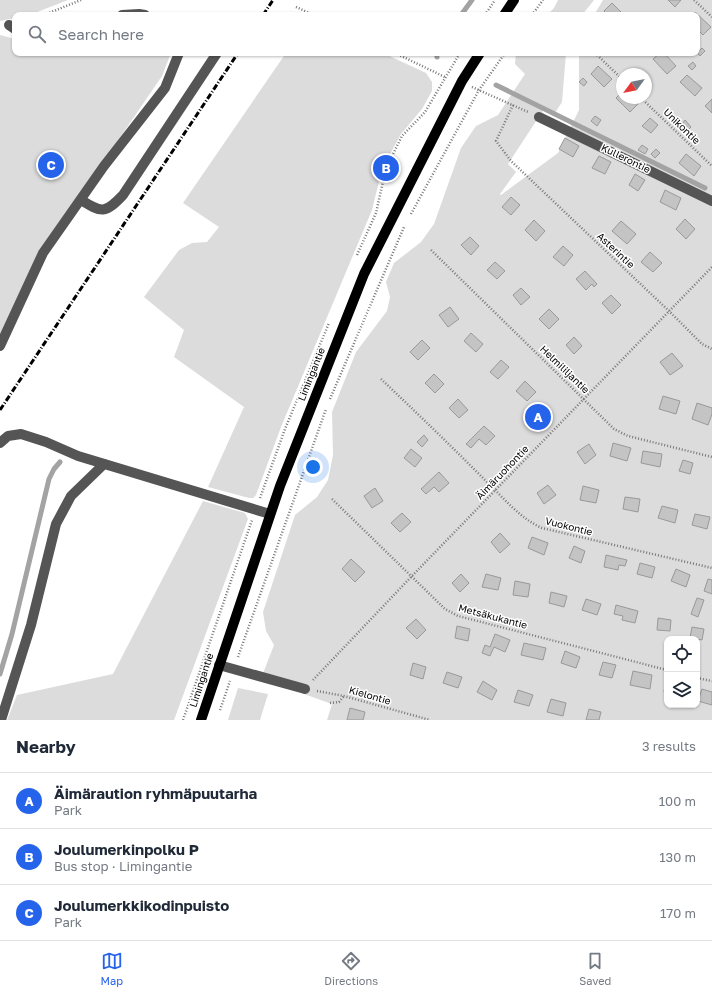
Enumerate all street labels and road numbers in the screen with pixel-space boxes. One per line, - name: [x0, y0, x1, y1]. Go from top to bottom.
- street label: Unikontie: [661, 106, 703, 146]
- street label: Kullerontie: [599, 141, 653, 175]
- street label: Asterintie: [595, 230, 637, 270]
- street label: Helmililjantie: [538, 342, 592, 396]
- street label: Limingantie: [295, 345, 327, 402]
- street label: Äimäruohontie: [472, 442, 531, 502]
- street label: Vuokontie: [544, 514, 594, 538]
- street label: Metsäkukantie: [457, 601, 529, 631]
- street label: Limingantie: [187, 651, 215, 709]
- street label: Kielontie: [348, 683, 393, 707]

